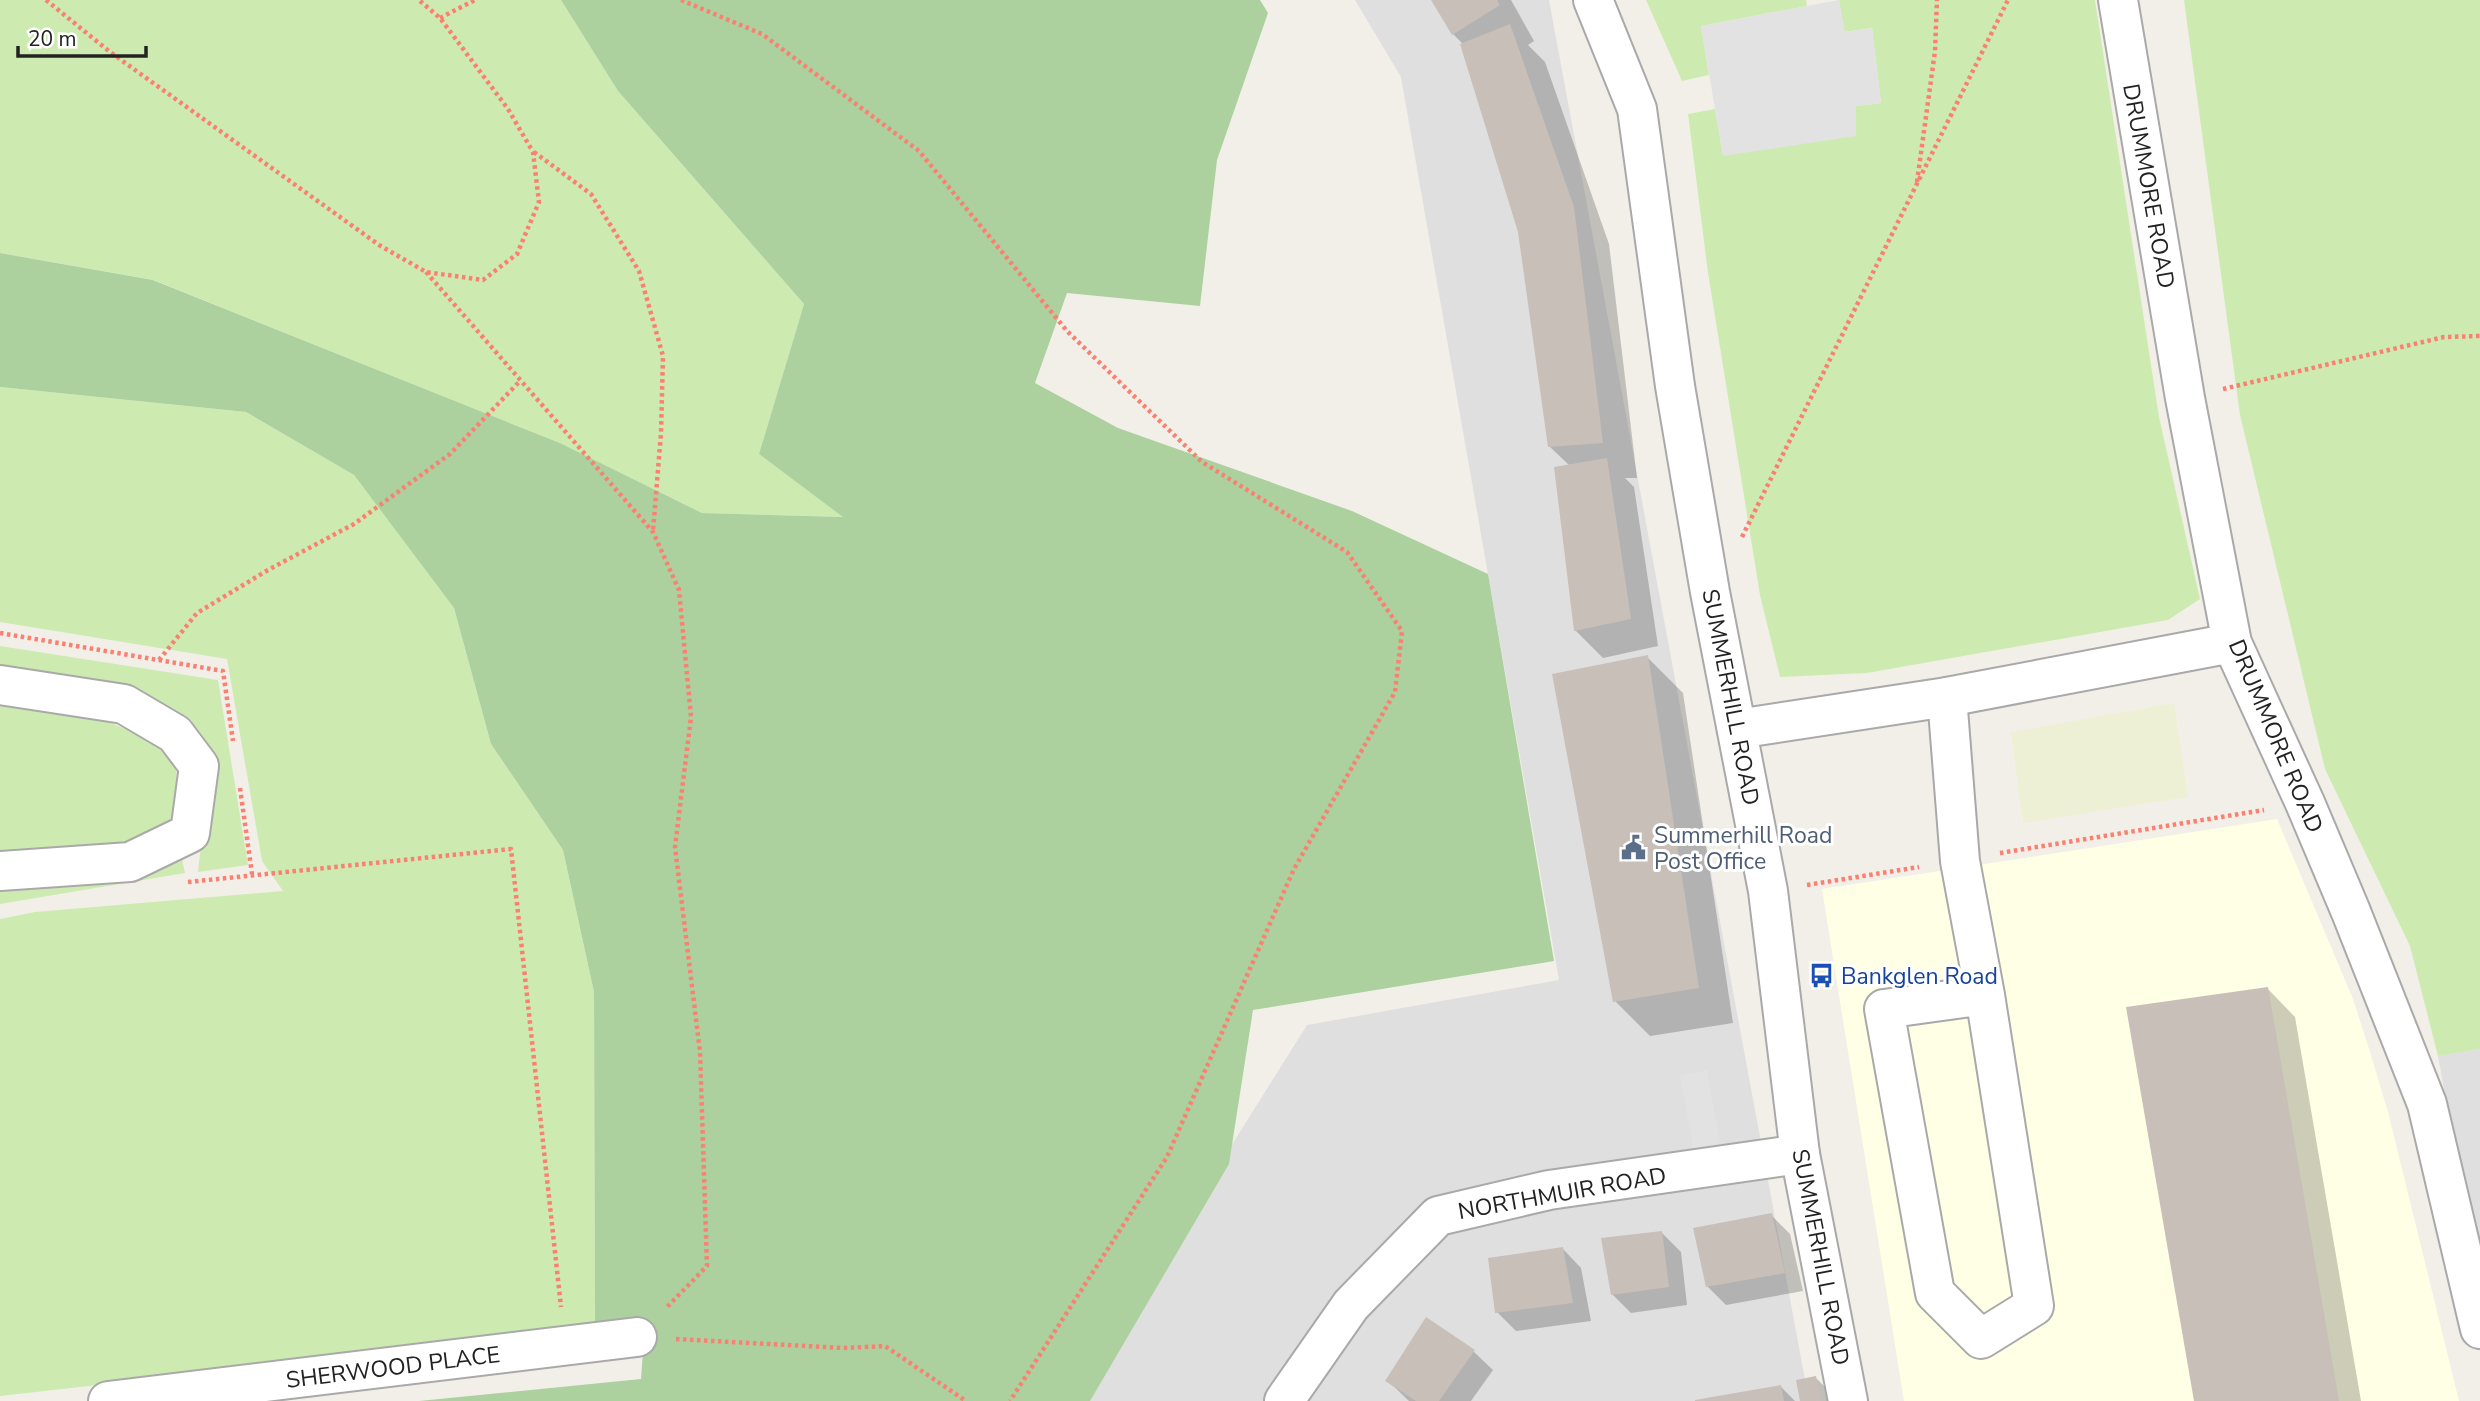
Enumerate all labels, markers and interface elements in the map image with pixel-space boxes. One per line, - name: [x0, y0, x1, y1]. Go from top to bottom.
- scale bar: [18, 14, 145, 58]
- text: 20 m: [28, 25, 77, 53]
- street label: DRUMMORE ROAD: [2115, 81, 2182, 291]
- street label: SUMMERHILL ROAD: [1694, 586, 1767, 808]
- street label: DRUMMORE ROAD: [2221, 635, 2330, 838]
- place label: Summerhill Road Post Office: [1654, 820, 1832, 877]
- public building icon: Summerhill Road Post Office: [1620, 834, 1648, 862]
- place label: Bankglen Road: [1841, 961, 1998, 992]
- bus stop icon: Bankglen Road: [1807, 962, 1835, 990]
- street label: SUMMERHILL ROAD: [1784, 1146, 1857, 1368]
- street label: NORTHMUIR ROAD: [1455, 1160, 1669, 1227]
- street label: SHERWOOD PLACE: [284, 1339, 502, 1396]

